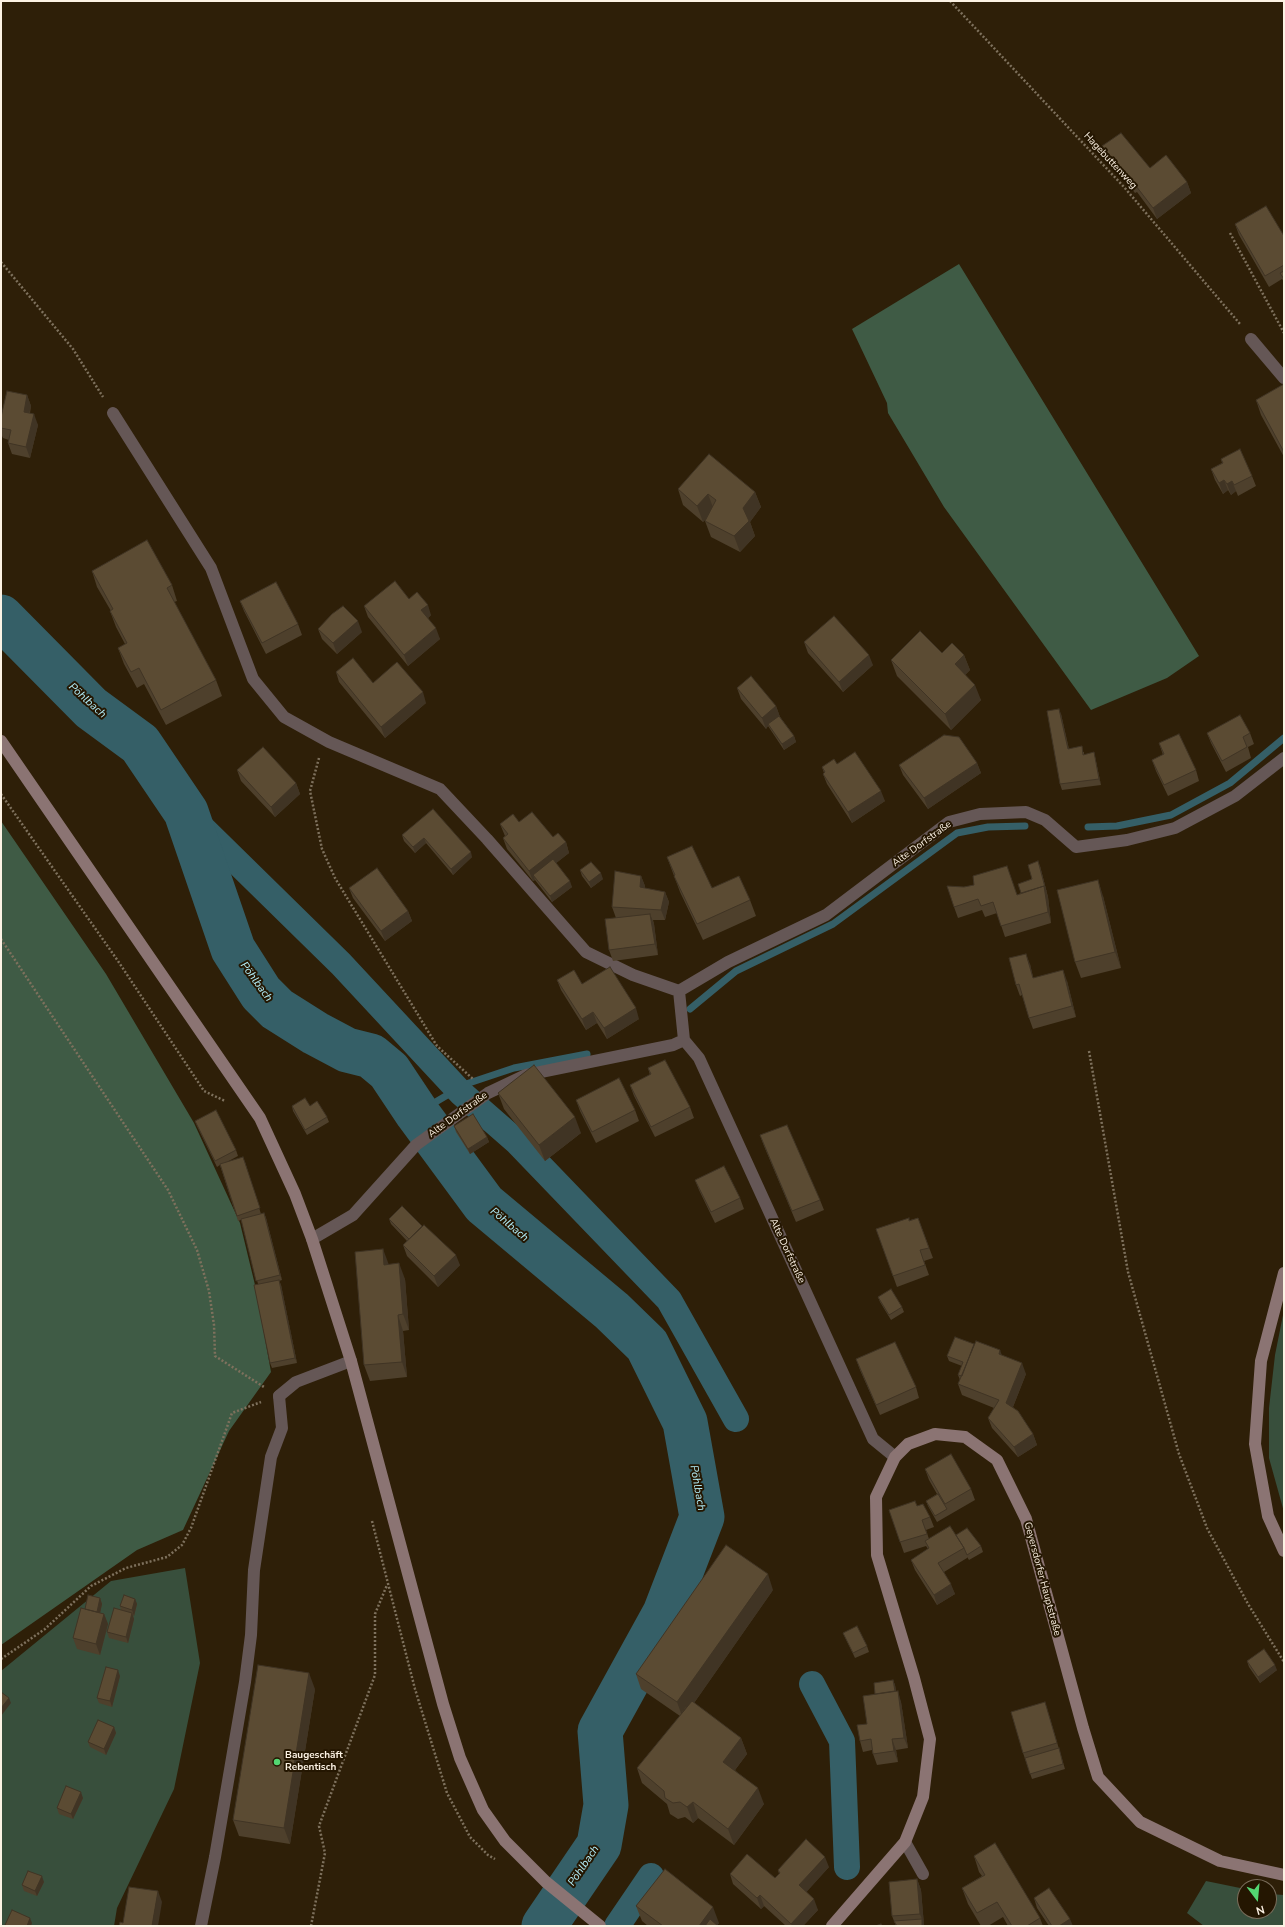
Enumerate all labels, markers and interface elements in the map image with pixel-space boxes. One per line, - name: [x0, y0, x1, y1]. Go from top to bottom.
- street label: Hagebuttenweg: [1081, 130, 1139, 192]
- water label: Pöhlbach: [66, 681, 108, 721]
- street label: Alte Dorfstraße: [890, 819, 954, 869]
- water label: Pöhlbach: [237, 960, 275, 1004]
- street label: Alte Dorfstraße: [426, 1090, 490, 1140]
- water label: Pöhlbach: [487, 1205, 531, 1245]
- street label: Alte Dorfstraße: [767, 1217, 807, 1285]
- water label: Pöhlbach: [687, 1464, 707, 1512]
- street label: Geyersdorfer Hauptstraße: [1021, 1521, 1063, 1637]
- place label: Baugeschäft Rebentisch: [285, 1750, 343, 1774]
- marker: Baugeschäft Rebentisch: [272, 1757, 282, 1767]
- water label: Pöhlbach: [566, 1843, 602, 1889]
- north arrow: [1237, 1879, 1277, 1919]
- text: N: [1254, 1902, 1266, 1918]

